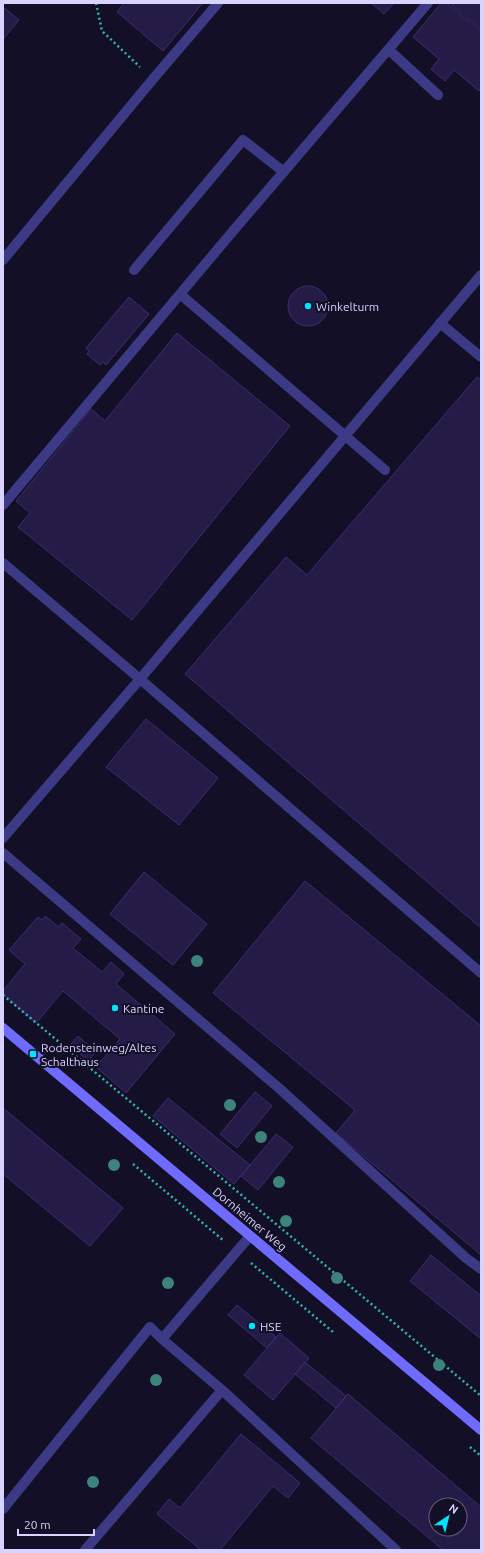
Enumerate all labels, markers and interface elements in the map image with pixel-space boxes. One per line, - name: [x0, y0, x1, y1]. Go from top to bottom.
- place label: Winkelturm: [316, 300, 379, 313]
- marker: Winkelturm: [303, 301, 313, 311]
- place label: Kantine: [123, 1002, 164, 1015]
- marker: Kantine: [110, 1003, 120, 1013]
- place label: Rodensteinweg/Altes Schalthaus: [41, 1041, 156, 1068]
- marker: Rodensteinweg/Altes Schalthaus: [28, 1049, 38, 1059]
- street label: Dornheimer Weg: [211, 1184, 289, 1254]
- place label: HSE: [260, 1320, 282, 1333]
- marker: HSE: [247, 1321, 257, 1331]
- north arrow: [428, 1497, 468, 1537]
- text: N: [447, 1502, 461, 1516]
- scale bar: [18, 1511, 94, 1537]
- text: 20 m: [24, 1518, 51, 1531]

